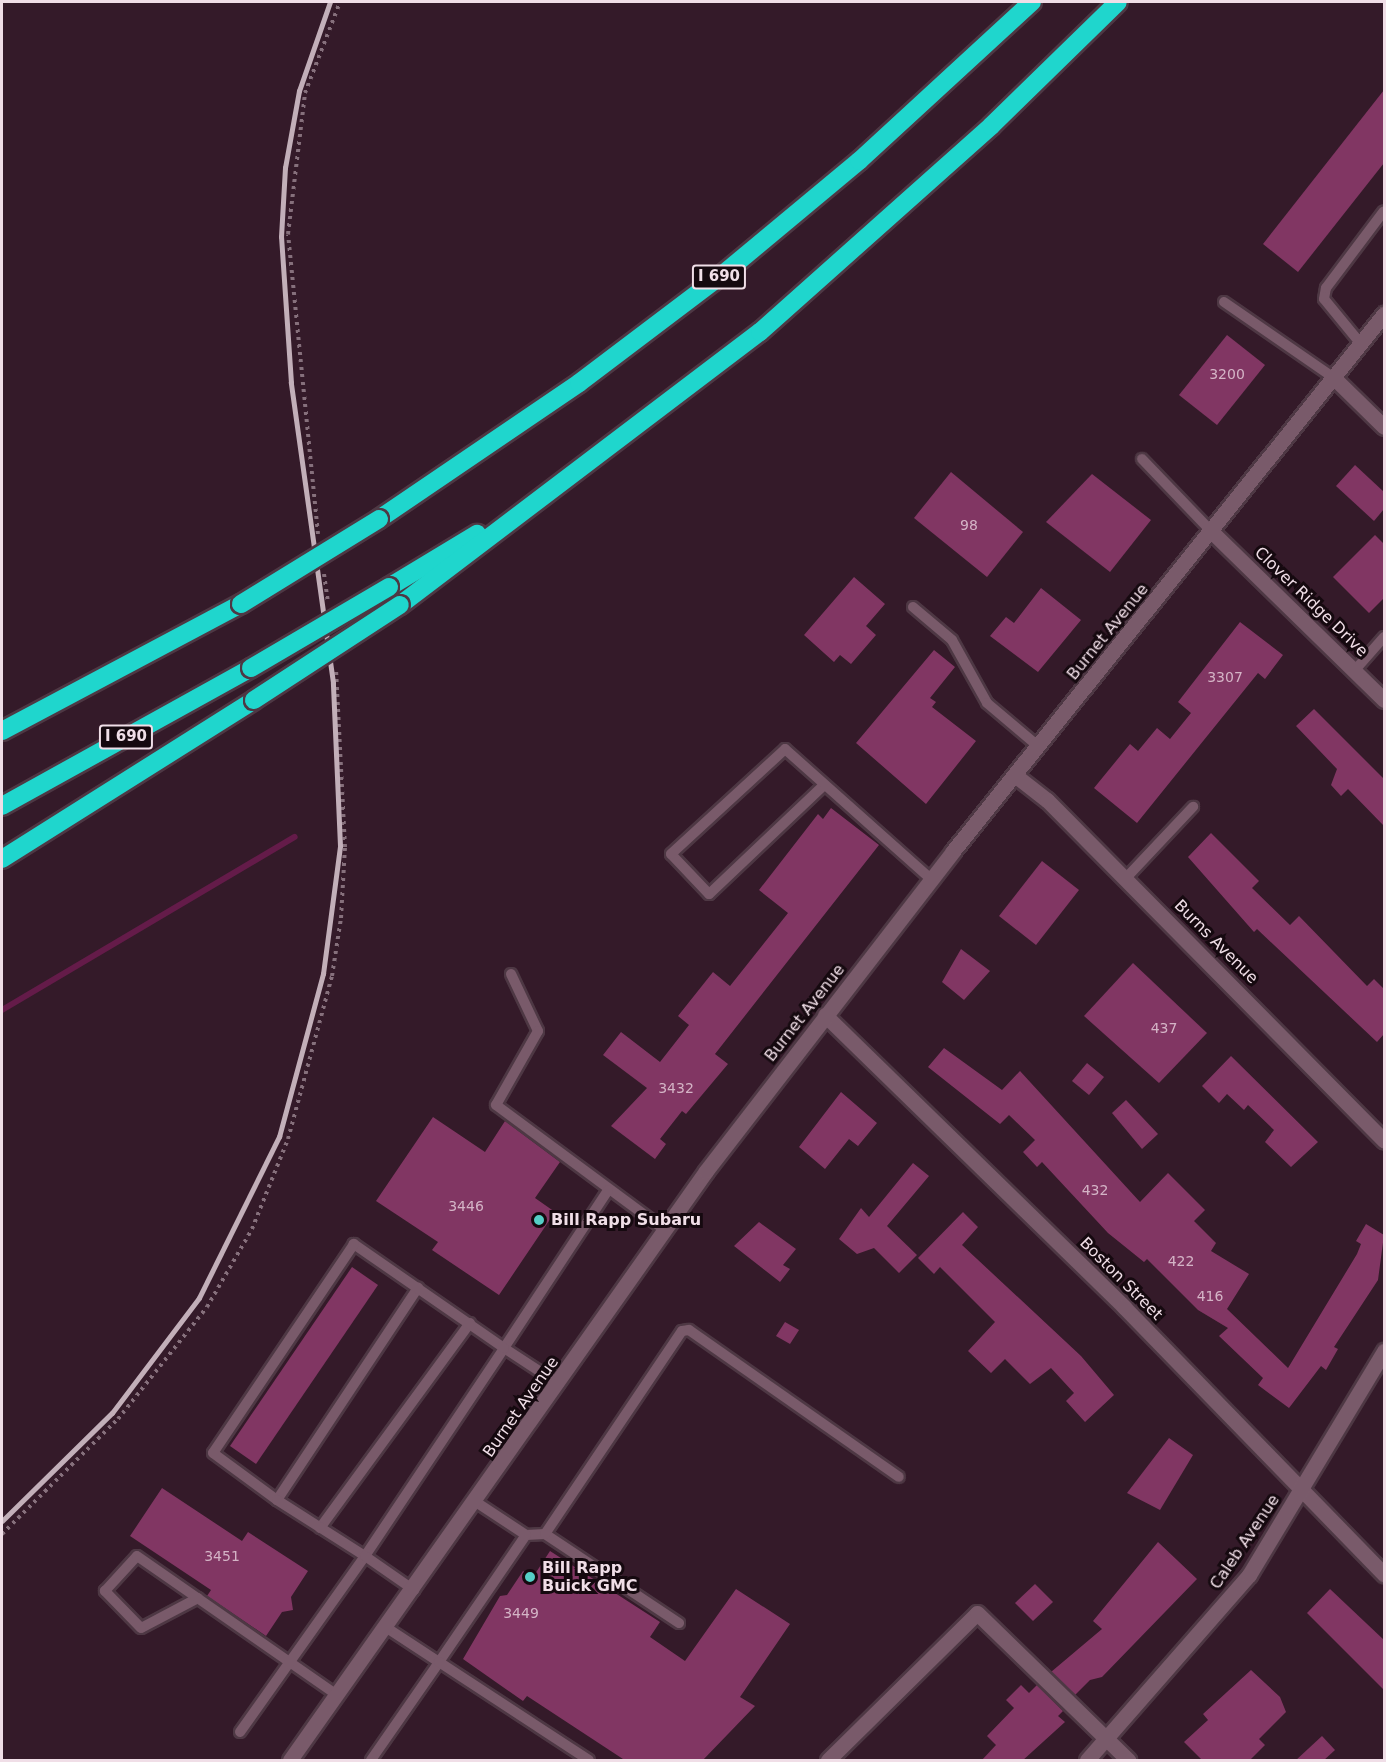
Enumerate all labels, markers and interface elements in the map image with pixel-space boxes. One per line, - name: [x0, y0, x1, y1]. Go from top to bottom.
- road number: I 690: [690, 265, 748, 289]
- house number: 3200: [1209, 366, 1245, 382]
- house number: 98: [960, 517, 978, 533]
- street label: Clover Ridge Drive: [1250, 543, 1372, 661]
- street label: Burnet Avenue: [1063, 580, 1153, 684]
- house number: 3307: [1207, 669, 1243, 685]
- road number: I 690: [98, 725, 154, 749]
- street label: Burns Avenue: [1170, 896, 1262, 988]
- street label: Burnet Avenue: [761, 961, 849, 1065]
- house number: 437: [1151, 1020, 1177, 1036]
- house number: 3432: [658, 1080, 694, 1096]
- house number: 432: [1082, 1182, 1108, 1198]
- house number: 3446: [448, 1198, 484, 1214]
- place label: Bill Rapp Subaru: [551, 1210, 701, 1230]
- marker: Bill Rapp Subaru: [532, 1213, 546, 1227]
- street label: Boston Street: [1076, 1234, 1166, 1324]
- house number: 422: [1168, 1253, 1194, 1269]
- house number: 416: [1197, 1288, 1223, 1304]
- street label: Burnet Avenue: [479, 1353, 563, 1461]
- street label: Caleb Avenue: [1206, 1491, 1284, 1593]
- house number: 3451: [204, 1548, 240, 1564]
- place label: Bill Rapp Buick GMC: [542, 1558, 638, 1596]
- marker: Bill Rapp Buick GMC: [523, 1570, 537, 1584]
- house number: 3449: [503, 1605, 539, 1621]

